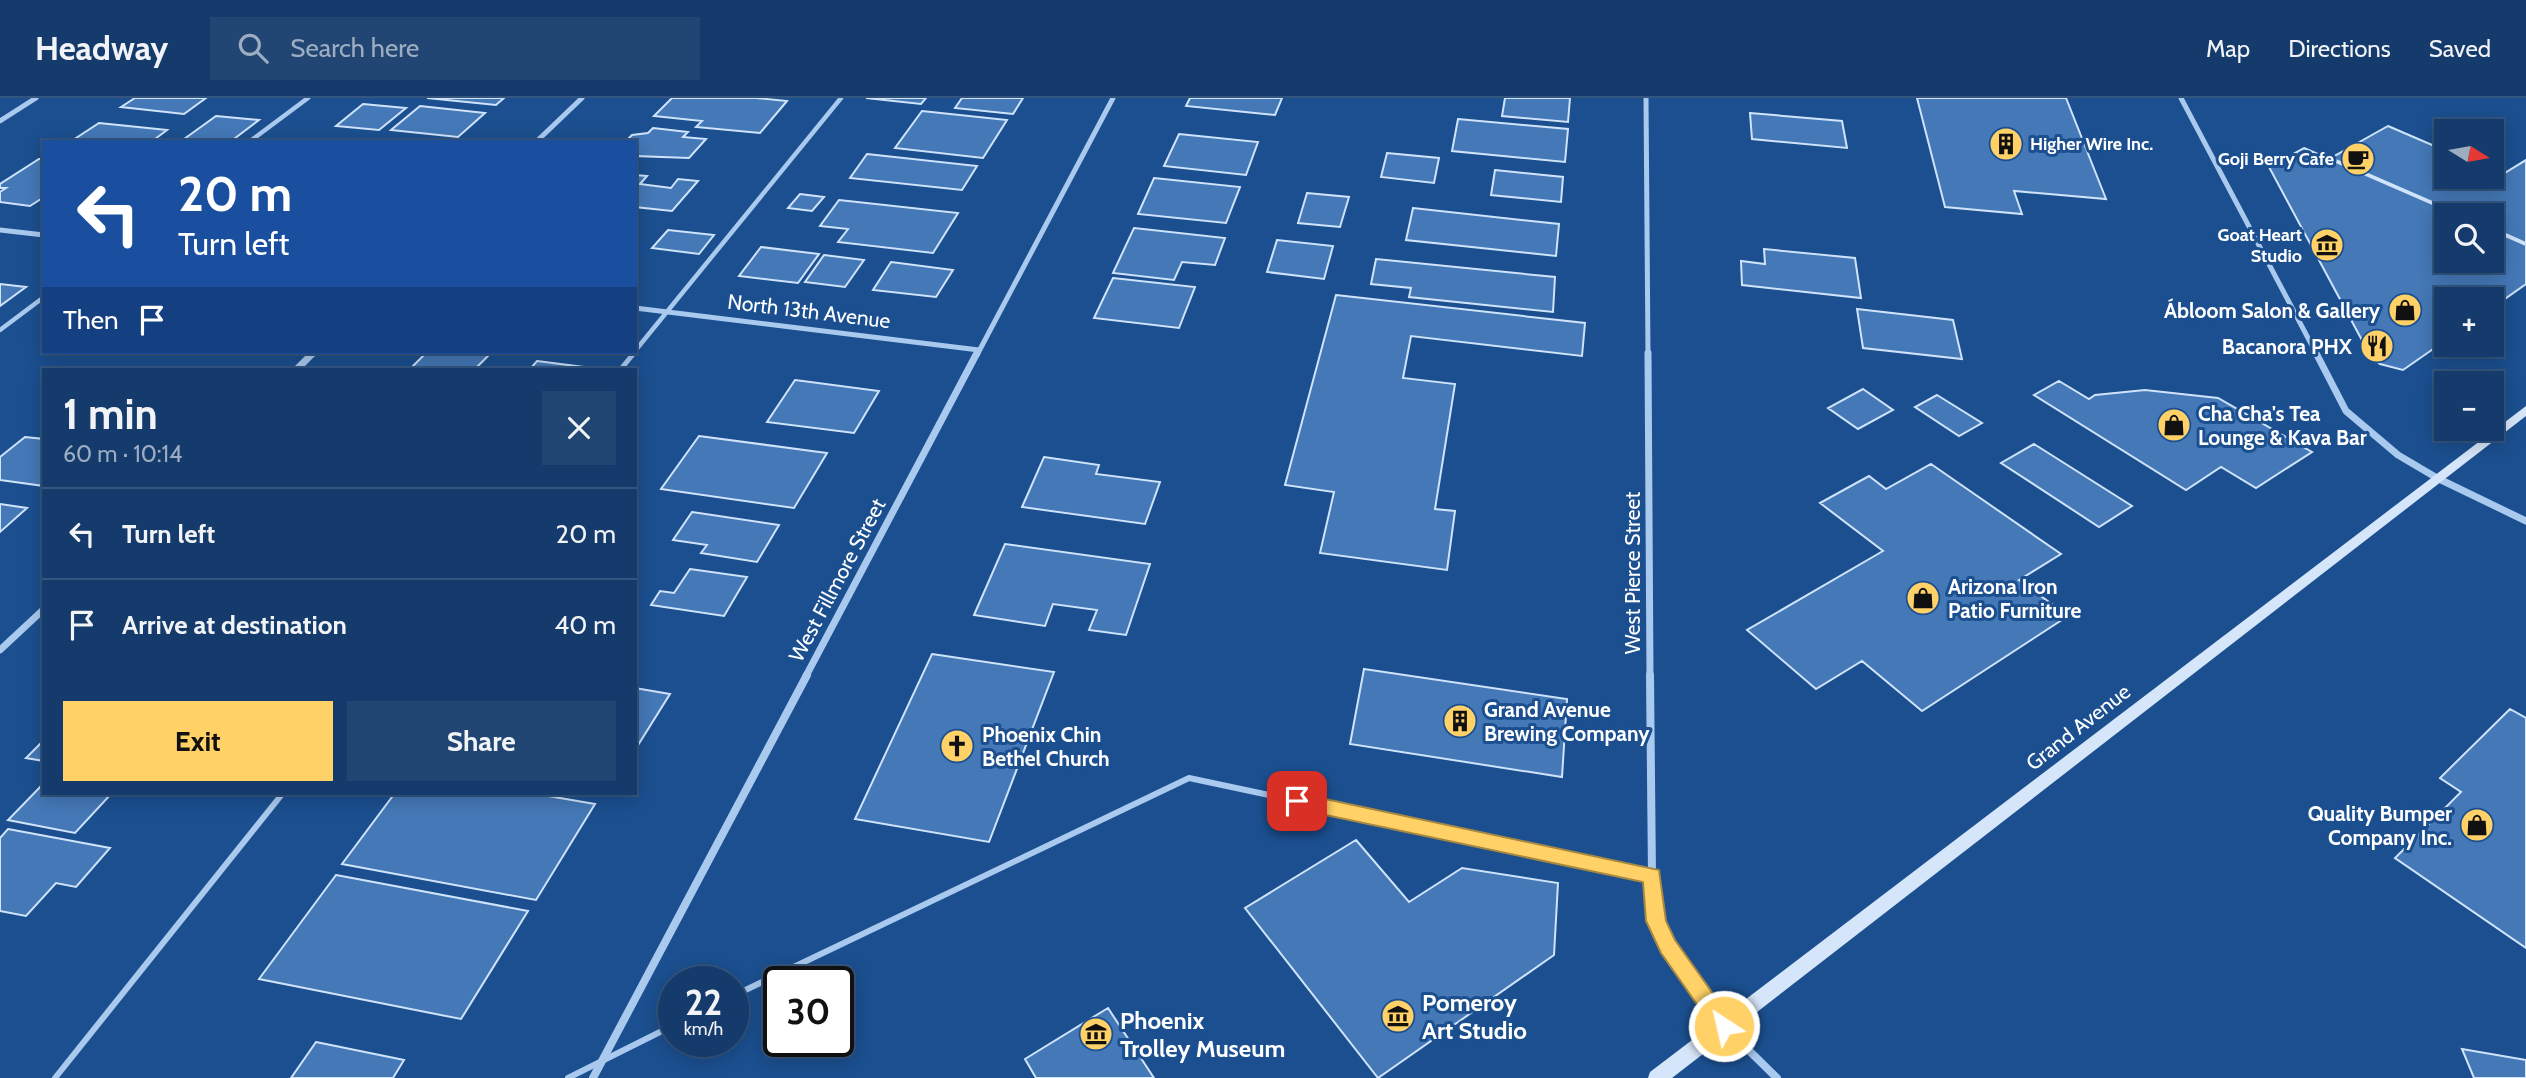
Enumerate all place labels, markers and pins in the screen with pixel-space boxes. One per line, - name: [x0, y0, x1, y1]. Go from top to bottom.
- building icon: Higher Wire Inc.: [1987, 125, 2025, 163]
- place label: Higher Wire Inc.: [2030, 133, 2153, 155]
- cafe icon: Goji Berry Cafe: [2339, 140, 2377, 178]
- place label: Goji Berry Cafe: [2218, 148, 2334, 170]
- place label: Goat Heart Studio: [2218, 224, 2302, 267]
- museum icon: Goat Heart Studio: [2308, 226, 2346, 264]
- shop icon: Ábloom Salon & Gallery: [2386, 291, 2424, 329]
- place label: Ábloom Salon & Gallery: [2164, 298, 2381, 323]
- restaurant icon: Bacanora PHX: [2358, 327, 2396, 365]
- place label: Bacanora PHX: [2222, 334, 2353, 359]
- place label: Cha Cha's Tea Lounge & Kava Bar: [2198, 401, 2367, 450]
- shop icon: Cha Cha's Tea Lounge & Kava Bar: [2155, 406, 2193, 444]
- place label: Arizona Iron Patio Furniture: [1948, 574, 2082, 623]
- shop icon: Arizona Iron Patio Furniture: [1904, 579, 1942, 617]
- place label: Grand Avenue Brewing Company: [1484, 697, 1650, 746]
- building icon: Grand Avenue Brewing Company: [1441, 702, 1479, 740]
- place label: Phoenix Chin Bethel Church: [982, 722, 1110, 771]
- church icon: Phoenix Chin Bethel Church: [938, 727, 976, 765]
- pin: [1267, 771, 1327, 831]
- place label: Quality Bumper Company Inc.: [2308, 801, 2452, 850]
- shop icon: Quality Bumper Company Inc.: [2458, 806, 2496, 844]
- place label: Pomeroy Art Studio: [1422, 988, 1527, 1045]
- museum icon: Pomeroy Art Studio: [1379, 997, 1417, 1035]
- place label: Phoenix Trolley Museum: [1120, 1006, 1285, 1063]
- museum icon: Phoenix Trolley Museum: [1077, 1015, 1115, 1053]

